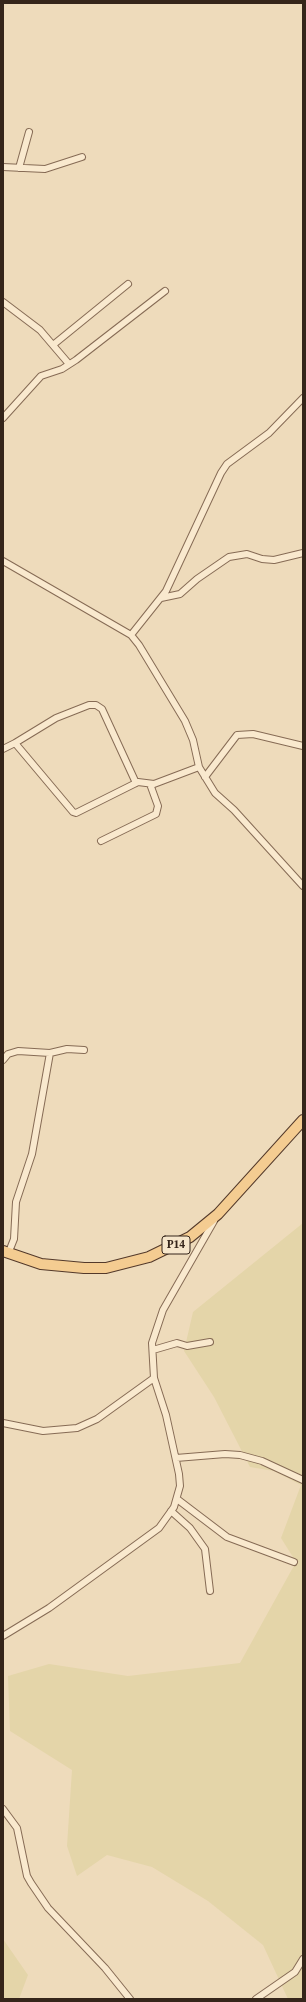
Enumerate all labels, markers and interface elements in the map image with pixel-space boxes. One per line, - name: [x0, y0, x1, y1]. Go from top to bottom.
- road number: P14: [162, 1236, 190, 1254]

